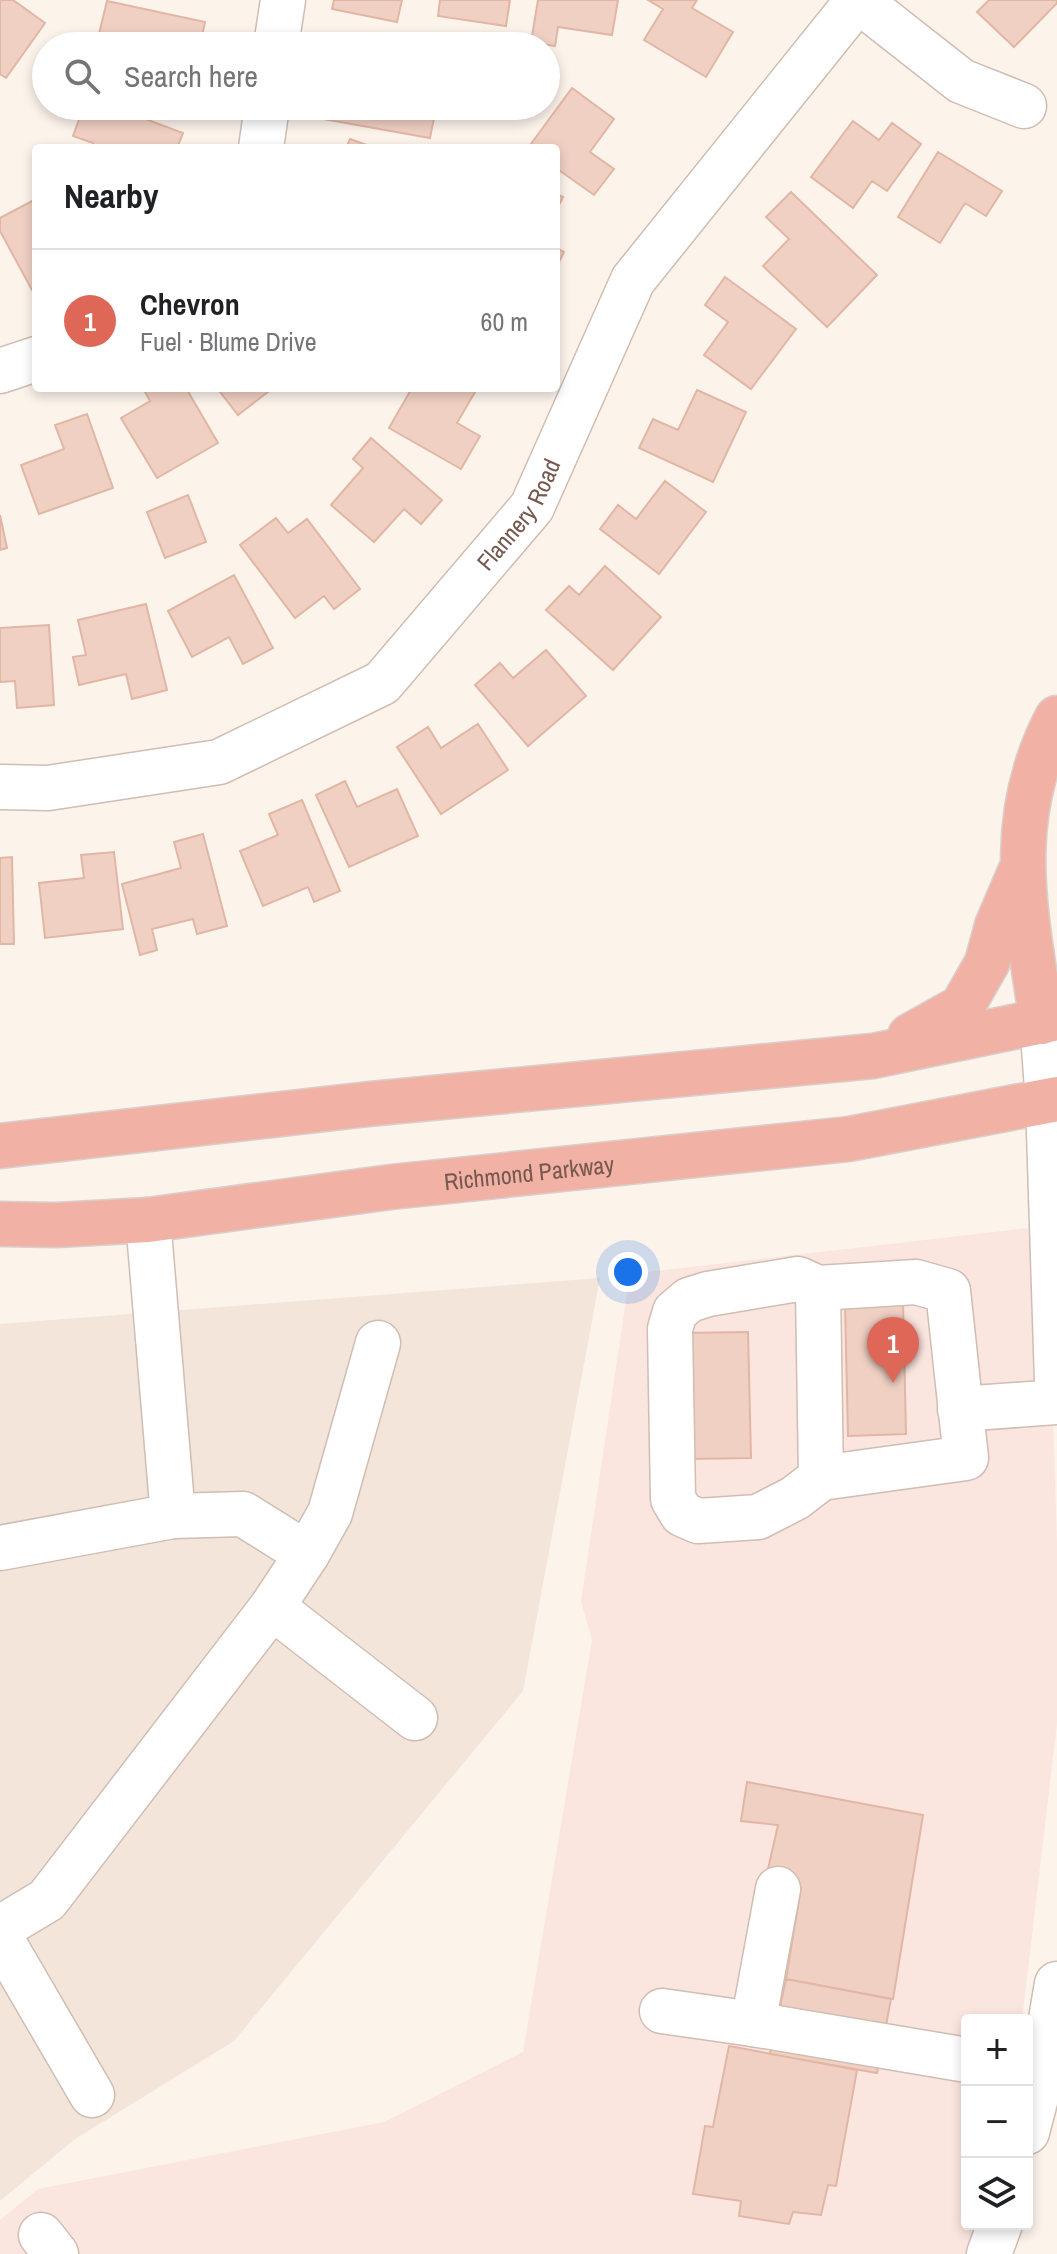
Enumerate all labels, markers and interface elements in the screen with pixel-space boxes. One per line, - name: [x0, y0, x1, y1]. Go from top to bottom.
- search box: [32, 32, 560, 120]
- icon: search: [60, 54, 104, 98]
- text: Search here: [124, 56, 258, 96]
- text: Nearby: [64, 173, 159, 219]
- text: Chevron: [140, 284, 240, 324]
- text: 1: [84, 304, 96, 339]
- text: 60 m: [481, 304, 528, 339]
- text: Fuel · Blume Drive: [140, 324, 317, 359]
- street label: Flannery Road: [469, 454, 567, 577]
- street label: Richmond Parkway: [442, 1148, 616, 1197]
- your location: [608, 1252, 648, 1292]
- pin: 1: [867, 1317, 919, 1383]
- map controls: [961, 2014, 1033, 2230]
- button: +: [961, 2014, 1033, 2086]
- button: −: [961, 2086, 1033, 2158]
- button: layers: [961, 2158, 1033, 2230]

